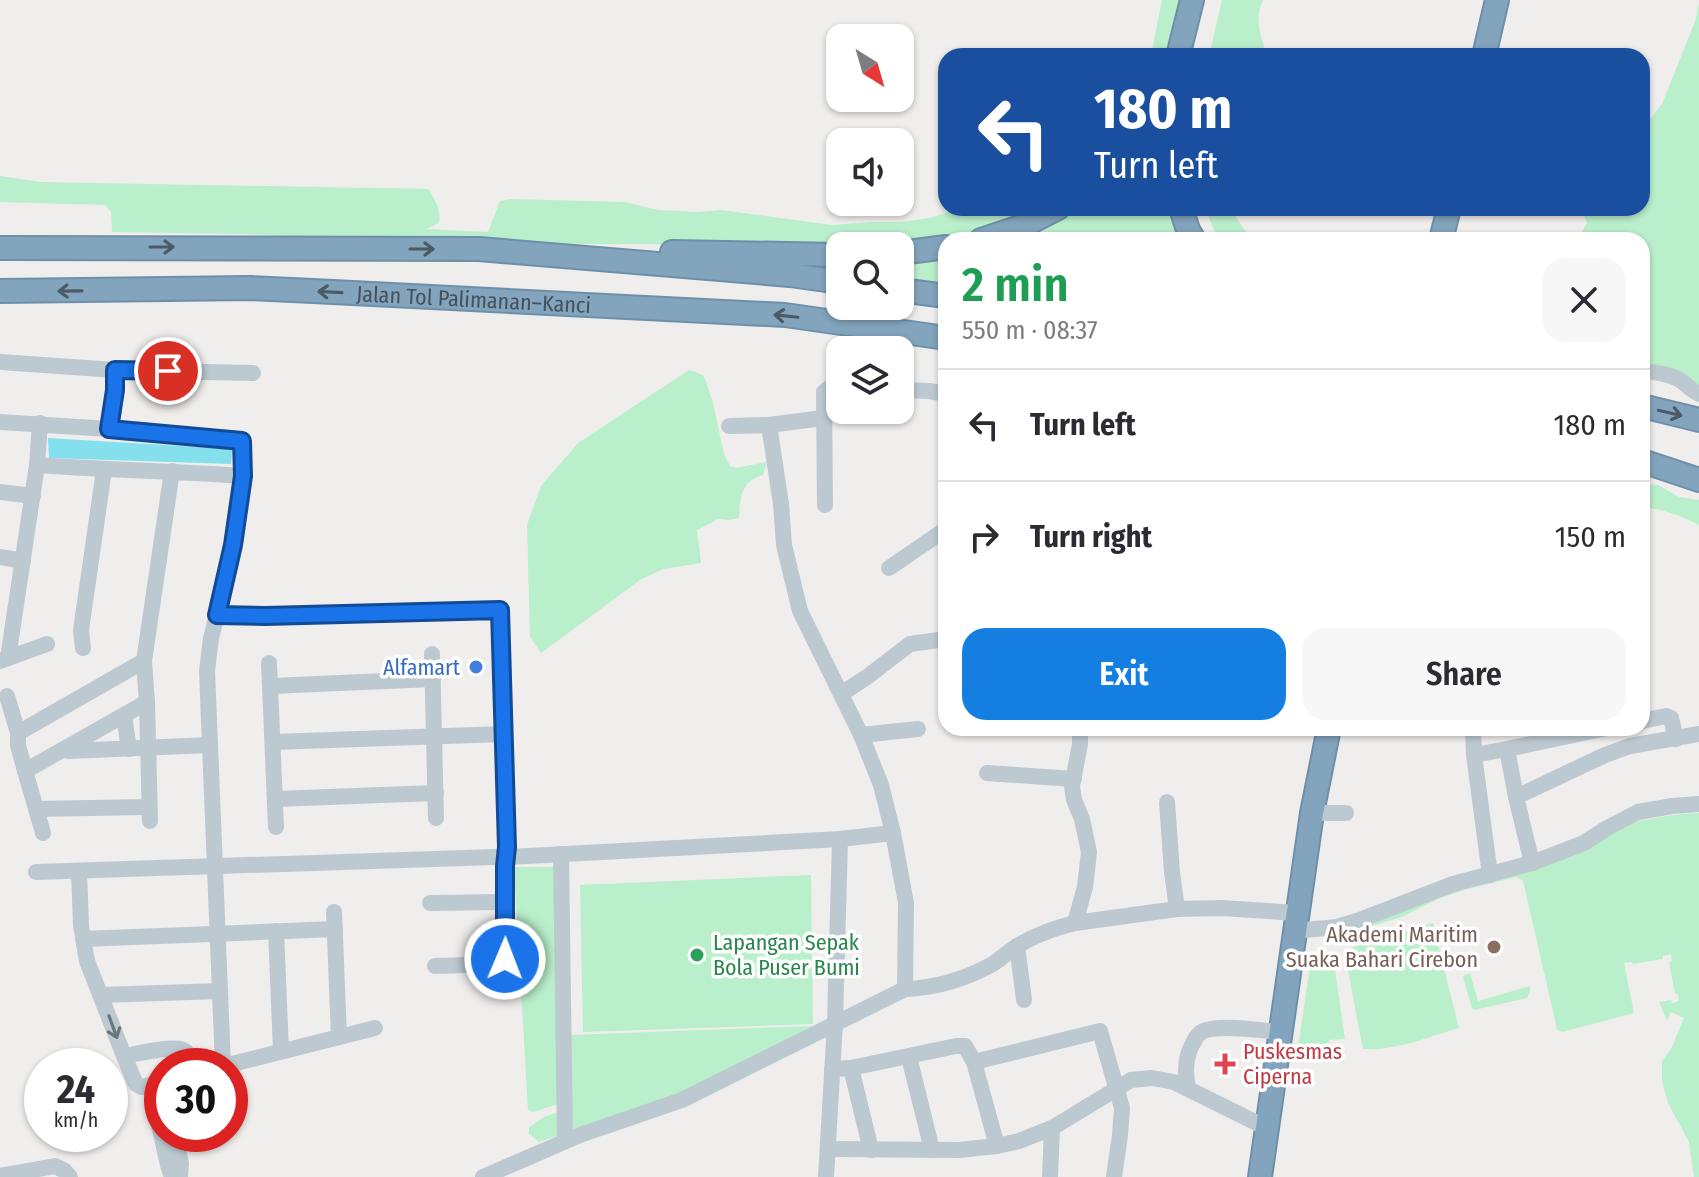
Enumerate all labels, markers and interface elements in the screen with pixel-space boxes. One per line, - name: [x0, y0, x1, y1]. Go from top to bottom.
- north arrow: [826, 24, 914, 112]
- map controls: [826, 24, 914, 424]
- text: 180 m: [1094, 76, 1232, 143]
- icon: left: [962, 80, 1066, 184]
- button: sound: [826, 128, 914, 216]
- text: Turn left: [1094, 144, 1218, 188]
- button: search: [826, 232, 914, 320]
- one-way arrow: [148, 239, 175, 255]
- one-way arrow: [408, 241, 435, 257]
- text: 2 min: [962, 256, 1069, 314]
- button: close: [1542, 258, 1626, 342]
- street label: Jalan Tol Palimanan–Kanci: [356, 280, 592, 319]
- one-way arrow: [57, 283, 84, 298]
- one-way arrow: [317, 284, 344, 299]
- one-way arrow: [773, 308, 800, 323]
- text: 550 m · 08:37: [962, 315, 1098, 346]
- button: layers: [826, 336, 914, 424]
- pin: [134, 337, 202, 405]
- icon: arrive: [146, 349, 190, 393]
- icon: left: [962, 403, 1006, 447]
- one-way arrow: [1657, 406, 1683, 421]
- text: Turn left: [1030, 407, 1136, 443]
- text: 180 m: [1554, 407, 1626, 443]
- icon: right: [962, 515, 1006, 559]
- text: Turn right: [1030, 519, 1152, 555]
- text: 150 m: [1555, 519, 1626, 555]
- button: Exit: [962, 628, 1286, 720]
- button: Share: [1302, 628, 1626, 720]
- place label: Alfamart: [383, 654, 461, 681]
- marker: Alfamart: [467, 658, 485, 676]
- position arrow: [463, 917, 547, 1001]
- place label: Akademi Maritim Suaka Bahari Cirebon: [1286, 921, 1478, 973]
- place label: Lapangan Sepak Bola Puser Bumi: [713, 929, 860, 981]
- marker: Akademi Maritim Suaka Bahari Cirebon: [1485, 938, 1503, 956]
- marker: Lapangan Sepak Bola Puser Bumi: [688, 946, 706, 964]
- one-way arrow: [107, 1014, 121, 1039]
- place label: Puskesmas Ciperna: [1243, 1038, 1342, 1090]
- speed limit sign: 30: [144, 1048, 248, 1152]
- marker: Puskesmas Ciperna: [1214, 1053, 1236, 1075]
- text: 24: [57, 1066, 95, 1114]
- text: km/h: [54, 1108, 98, 1132]

